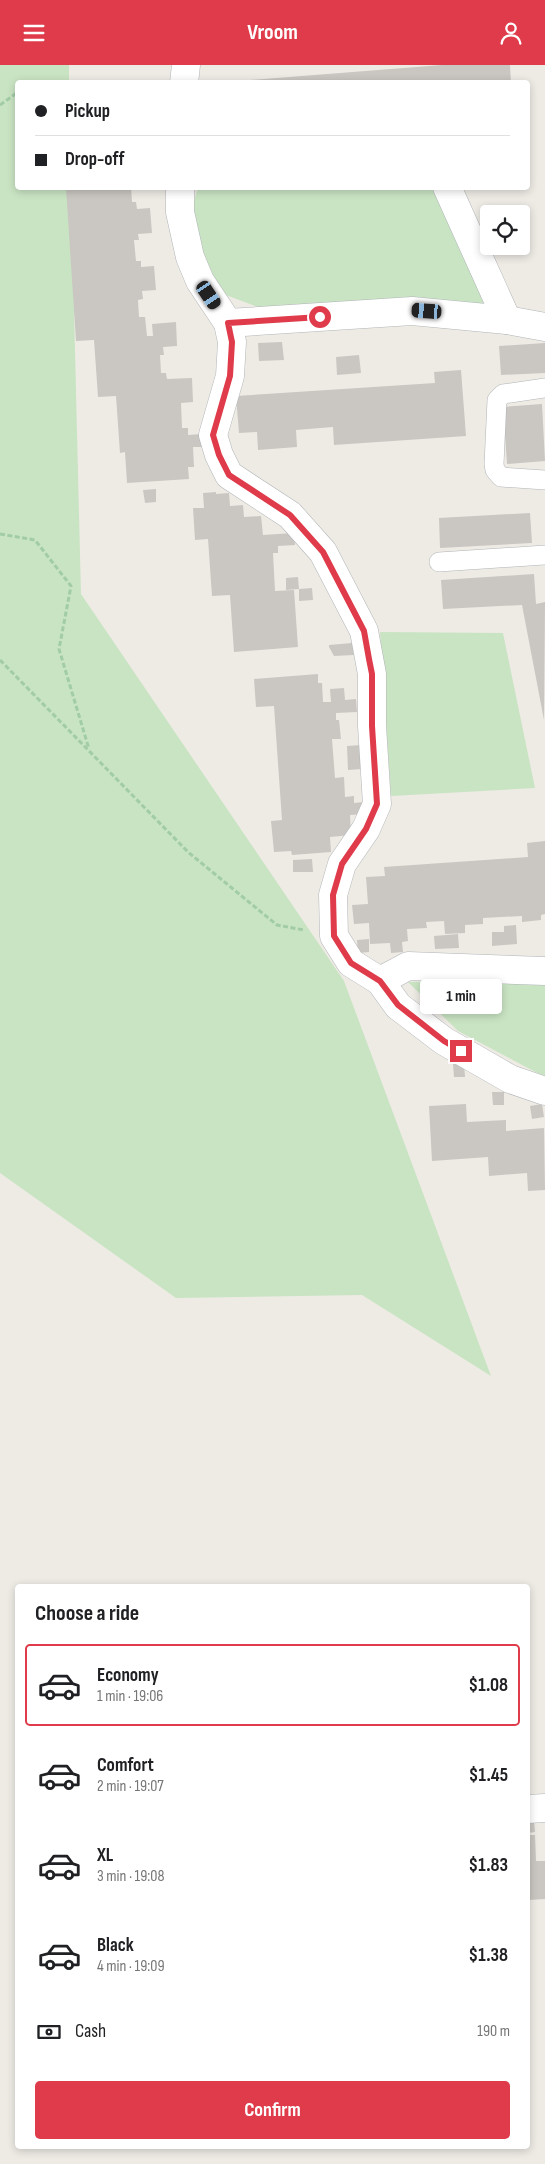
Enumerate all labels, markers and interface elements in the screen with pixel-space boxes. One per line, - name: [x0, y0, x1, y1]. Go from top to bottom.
- icon: menu: [20, 19, 48, 47]
- text: Vroom: [247, 19, 298, 46]
- icon: person: [497, 19, 525, 47]
- text: Pickup: [65, 100, 110, 123]
- text: Drop-off: [65, 148, 125, 171]
- map controls: [480, 205, 530, 255]
- button: locate: [480, 205, 530, 255]
- car: [194, 278, 223, 312]
- car: [411, 302, 442, 320]
- route start: [309, 306, 331, 328]
- callout: 1 min: [420, 979, 502, 1013]
- text: 1 min: [446, 987, 476, 1006]
- route end: [450, 1040, 472, 1062]
- text: Choose a ride: [35, 1600, 139, 1627]
- icon: car: [37, 1663, 82, 1708]
- text: Economy: [97, 1664, 159, 1687]
- text: $1.08: [468, 1674, 508, 1697]
- text: 1 min · 19:06: [97, 1687, 163, 1706]
- icon: car: [37, 1753, 82, 1798]
- text: Comfort: [97, 1754, 154, 1777]
- text: $1.45: [469, 1764, 508, 1787]
- text: 2 min · 19:07: [97, 1777, 164, 1796]
- icon: car: [37, 1843, 82, 1888]
- text: XL: [97, 1844, 113, 1867]
- text: $1.83: [469, 1854, 508, 1877]
- text: 3 min · 19:08: [97, 1867, 164, 1886]
- icon: car: [37, 1933, 82, 1978]
- text: Black: [97, 1934, 134, 1957]
- text: $1.38: [469, 1944, 508, 1967]
- text: 4 min · 19:09: [97, 1957, 165, 1976]
- icon: cash: [35, 2018, 63, 2046]
- text: Cash: [75, 2020, 106, 2043]
- text: 190 m: [477, 2022, 510, 2041]
- button: Confirm: [35, 2081, 510, 2139]

